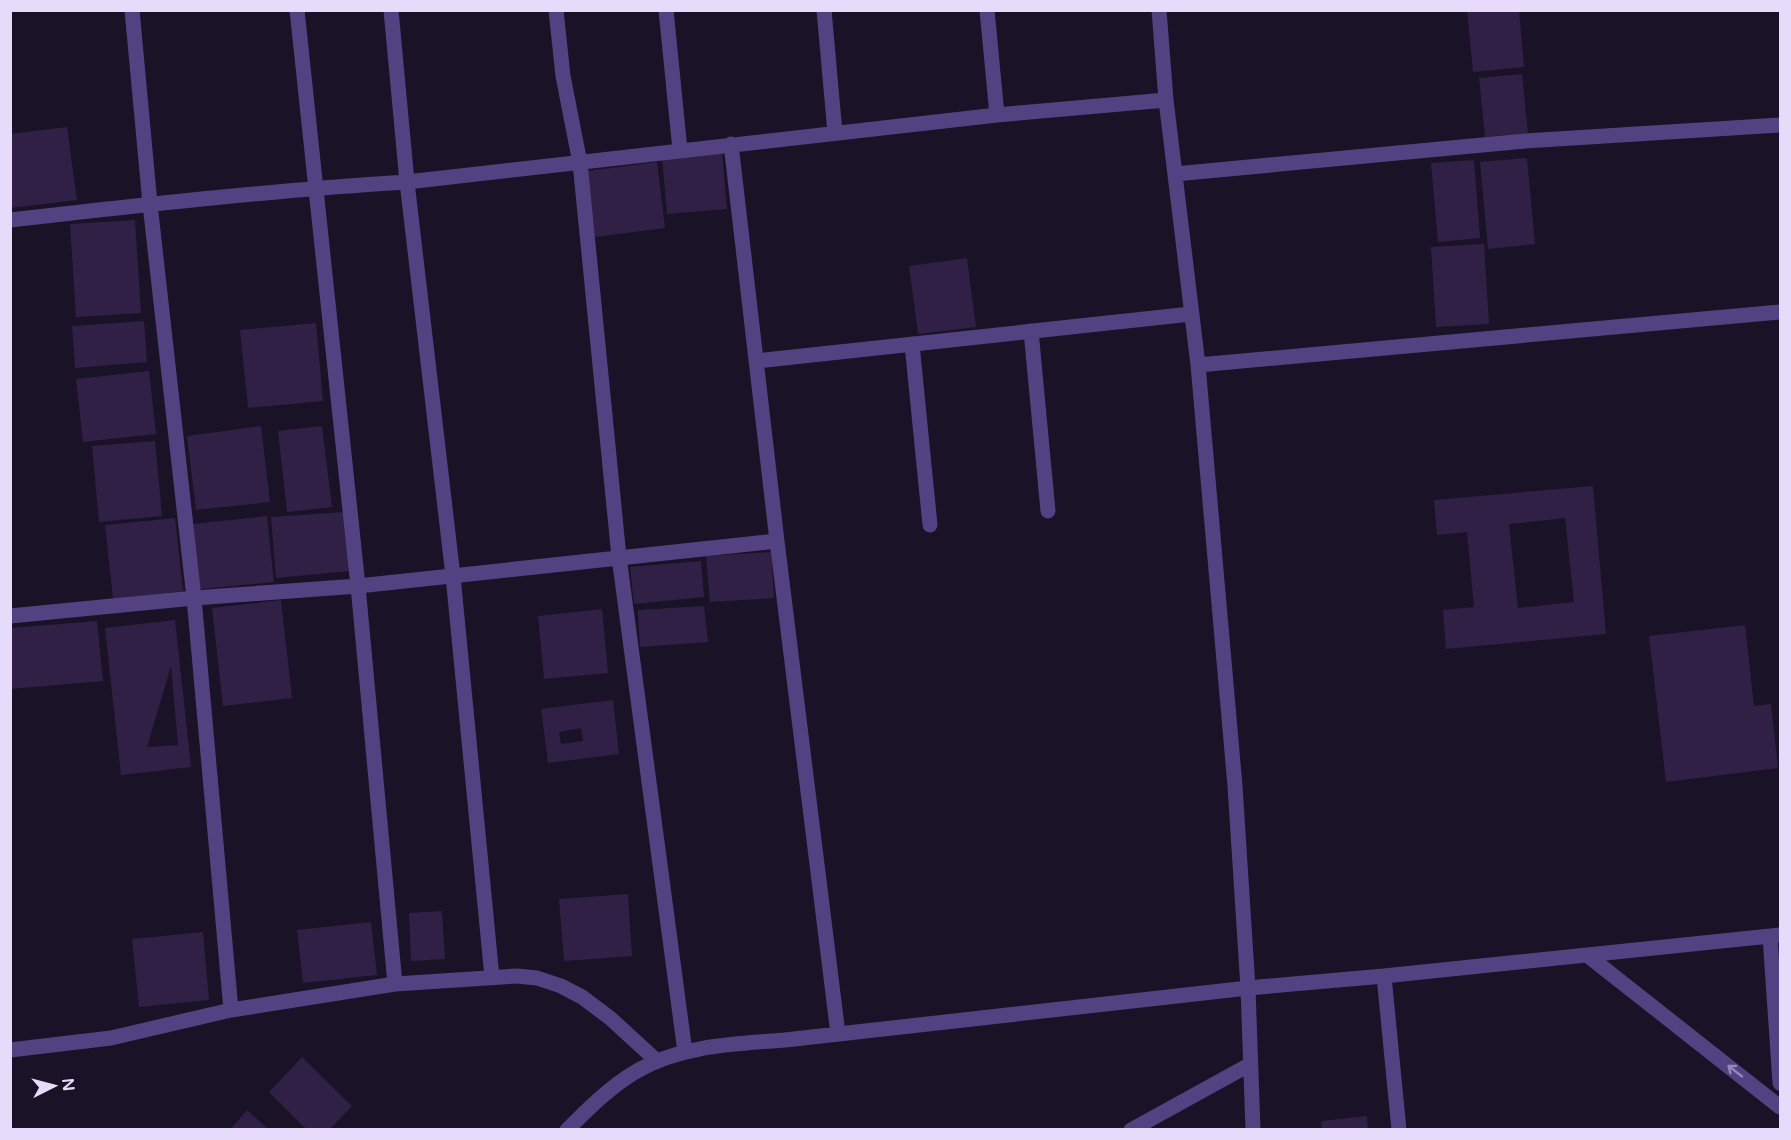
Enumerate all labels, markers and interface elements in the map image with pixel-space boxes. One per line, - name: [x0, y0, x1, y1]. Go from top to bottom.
- north arrow: [24, 1056, 84, 1116]
- one-way arrow: [1727, 1065, 1743, 1078]
- text: N: [57, 1077, 79, 1092]

